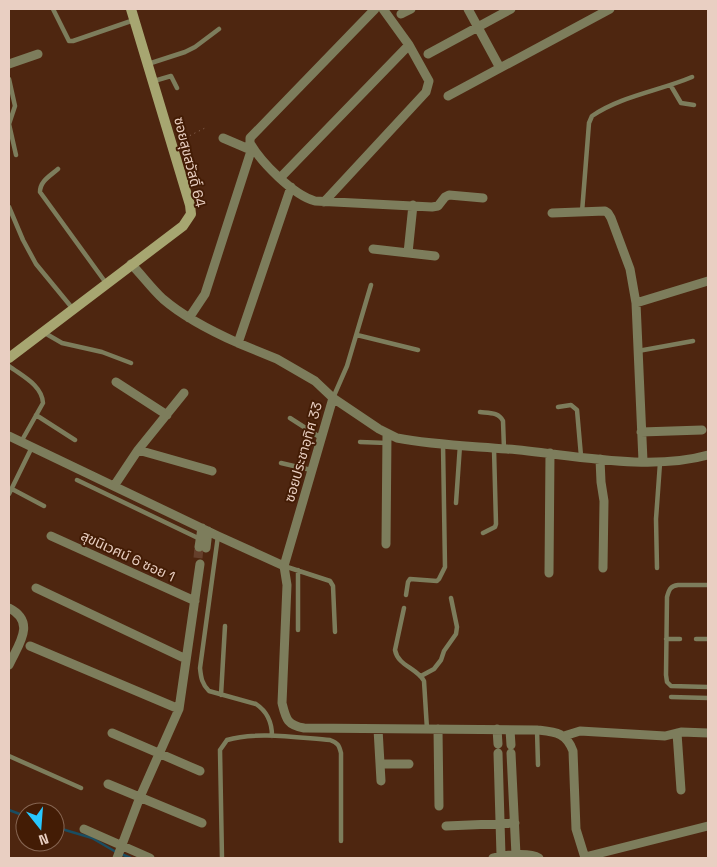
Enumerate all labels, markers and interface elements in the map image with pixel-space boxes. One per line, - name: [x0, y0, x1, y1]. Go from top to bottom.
- street label: ซอยสุขสวัสดิ์ 64: [170, 115, 210, 209]
- street label: ซอยประชาอุทิศ 33: [280, 400, 326, 504]
- street label: สุขนิเวศน์ 6 ซอย 1: [78, 526, 178, 586]
- north arrow: [15, 802, 65, 852]
- text: N: [37, 829, 51, 849]

